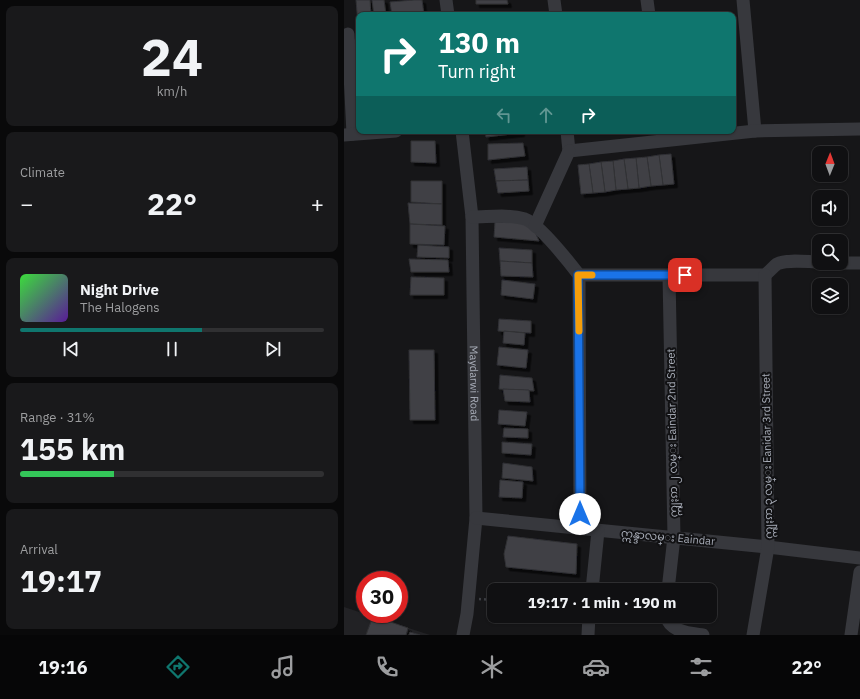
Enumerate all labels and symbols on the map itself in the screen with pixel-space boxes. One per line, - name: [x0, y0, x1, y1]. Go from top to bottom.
- north arrow: [812, 146, 848, 182]
- pin: [668, 258, 702, 292]
- street label: Maydarwi Road: [467, 345, 482, 421]
- street label: ဣျႏၵာ ၂ လမ္း Eaindar 2nd Street: [664, 348, 683, 517]
- street label: ဣျႏၵာ ၃ လမ္း Eanidar 3rd Street: [759, 373, 778, 539]
- position arrow: [559, 493, 601, 535]
- street label: ဣန္ဒာလမ္း Eaindar: [620, 526, 716, 550]
- speed limit sign: 30: [356, 571, 408, 623]

